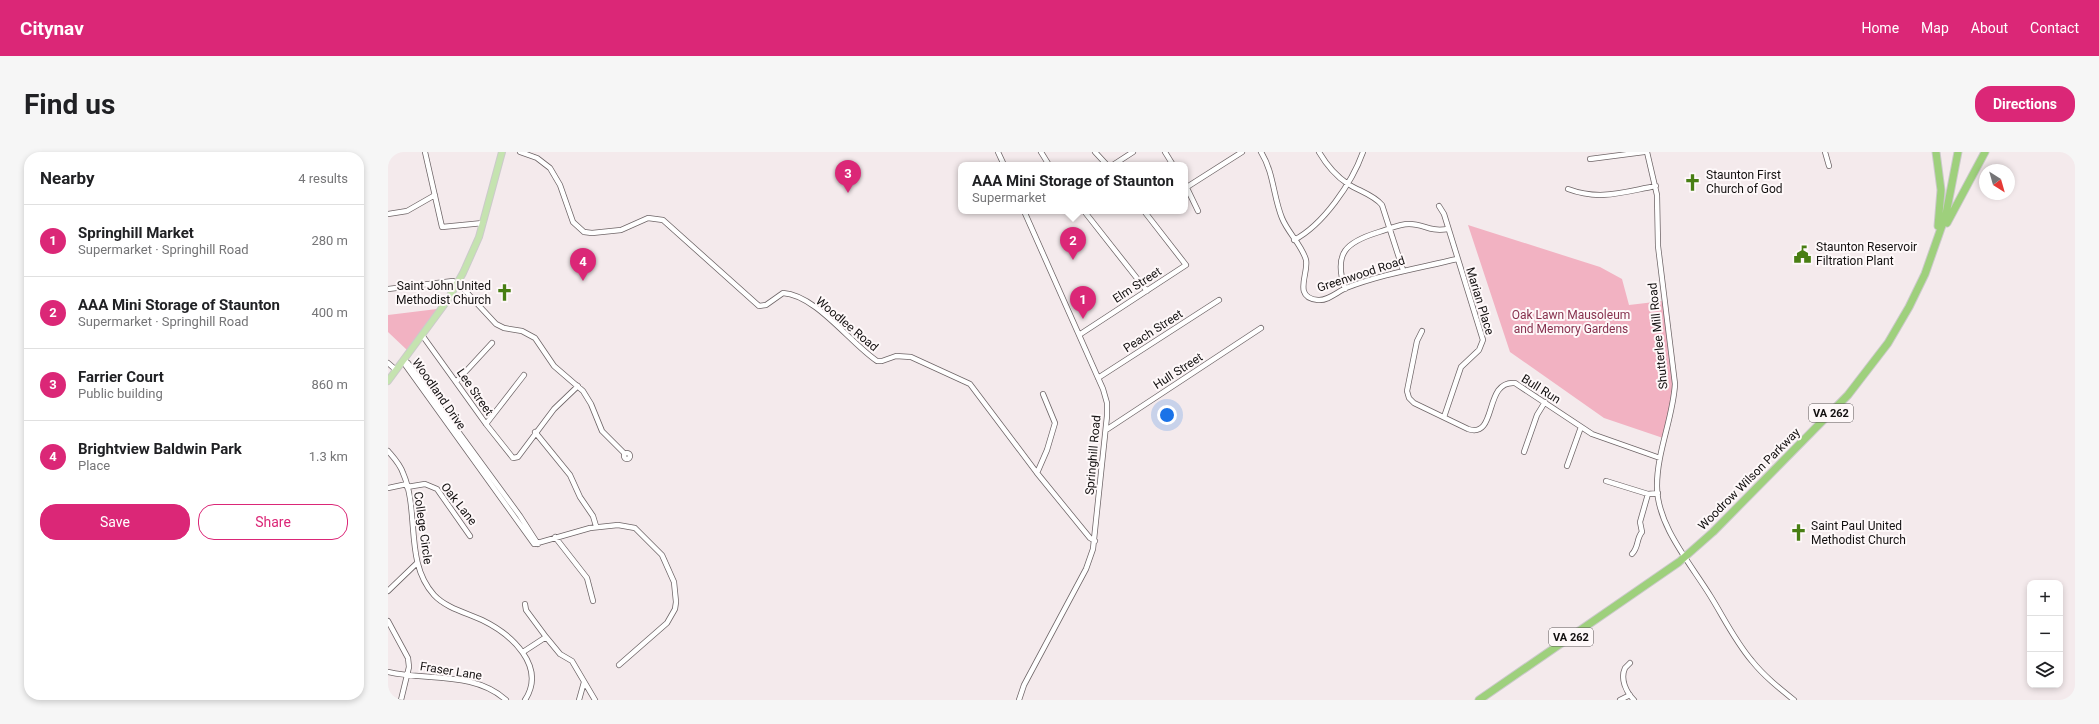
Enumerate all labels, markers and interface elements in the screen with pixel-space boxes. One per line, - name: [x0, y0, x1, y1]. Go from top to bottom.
- text: Citynav: [20, 17, 84, 40]
- text: Home: [1861, 20, 1899, 36]
- text: Map: [1921, 20, 1949, 36]
- text: About: [1971, 20, 2008, 36]
- text: Contact: [2030, 20, 2079, 36]
- button: Directions: [1975, 86, 2075, 122]
- text: Find us: [24, 88, 115, 121]
- pin: 3: [835, 160, 861, 193]
- popup: [958, 162, 1188, 214]
- north arrow: [1979, 164, 2015, 200]
- text: Nearby: [40, 168, 95, 188]
- place label: Staunton First Church of God: [1706, 168, 1783, 196]
- text: 4 results: [298, 171, 348, 186]
- text: AAA Mini Storage of Staunton: [972, 172, 1174, 190]
- church icon: Staunton First Church of God: [1683, 172, 1703, 192]
- text: Supermarket: [972, 190, 1046, 205]
- text: Springhill Market: [78, 224, 194, 242]
- pin: 2: [1060, 227, 1086, 260]
- text: 1: [49, 233, 57, 248]
- text: 280 m: [311, 233, 348, 248]
- place label: Staunton Reservoir Filtration Plant: [1816, 240, 1917, 268]
- text: Supermarket · Springhill Road: [78, 242, 249, 257]
- public building icon: Staunton Reservoir Filtration Plant: [1793, 244, 1813, 264]
- pin: 4: [570, 248, 596, 281]
- street label: Greenwood Road: [1315, 253, 1407, 295]
- street label: Elm Street: [1110, 264, 1164, 306]
- street label: Marian Place: [1463, 266, 1497, 336]
- place label: Saint John United Methodist Church: [396, 279, 491, 307]
- street label: Shutterlee Mill Road: [1645, 282, 1671, 390]
- church icon: Saint John United Methodist Church: [494, 283, 514, 303]
- pin: 1: [1070, 286, 1096, 319]
- street label: Woodlee Road: [813, 294, 881, 354]
- text: AAA Mini Storage of Staunton: [78, 296, 280, 314]
- text: 2: [49, 305, 57, 320]
- text: 400 m: [311, 305, 348, 320]
- street label: Peach Street: [1121, 307, 1185, 355]
- park label: Oak Lawn Mausoleum and Memory Gardens: [1512, 308, 1630, 336]
- text: Supermarket · Springhill Road: [78, 314, 249, 329]
- street label: Hull Street: [1151, 350, 1205, 392]
- street label: Woodland Drive: [409, 356, 469, 432]
- street label: Lee Street: [454, 366, 496, 418]
- text: Farrier Court: [78, 368, 164, 386]
- street label: Bull Run: [1519, 372, 1563, 406]
- text: 3: [49, 377, 57, 392]
- text: 860 m: [311, 377, 348, 392]
- text: Public building: [78, 386, 163, 401]
- road number: VA 262: [1809, 404, 1853, 422]
- your location: [1157, 405, 1177, 425]
- street label: Springhill Road: [1083, 414, 1103, 496]
- street label: Woodrow Wilson Parkway: [1695, 425, 1803, 533]
- text: Brightview Baldwin Park: [78, 440, 242, 458]
- text: 4: [49, 449, 57, 464]
- text: 1.3 km: [309, 449, 348, 464]
- text: Place: [78, 458, 110, 473]
- street label: Oak Lane: [438, 480, 480, 528]
- street label: College Circle: [411, 491, 435, 565]
- button: Save: [40, 504, 190, 540]
- button: Share: [198, 504, 348, 540]
- place label: Saint Paul United Methodist Church: [1811, 519, 1906, 547]
- church icon: Saint Paul United Methodist Church: [1788, 523, 1808, 543]
- map controls: [2027, 580, 2063, 688]
- button: +: [2027, 580, 2063, 616]
- button: −: [2027, 616, 2063, 652]
- road number: VA 262: [1549, 628, 1593, 646]
- button: layers: [2027, 652, 2063, 688]
- street label: Fraser Lane: [419, 659, 483, 683]

